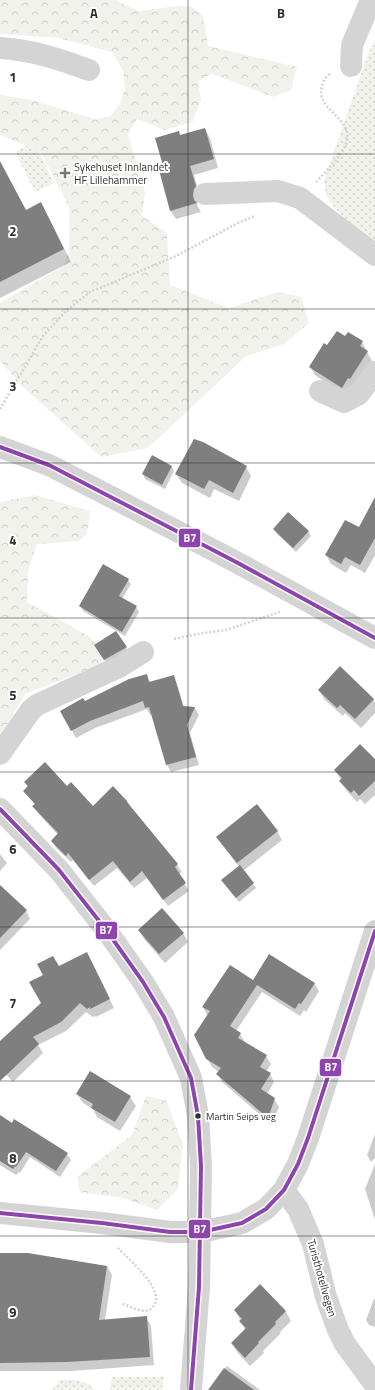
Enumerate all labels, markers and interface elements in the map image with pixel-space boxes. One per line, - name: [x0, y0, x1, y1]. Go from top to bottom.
- text: A: [90, 3, 98, 23]
- text: B: [277, 3, 285, 23]
- text: 1: [9, 67, 17, 87]
- place label: Sykehuset Innlandet HF Lillehammer: [74, 159, 168, 188]
- marker: Sykehuset Innlandet HF Lillehammer: [59, 167, 71, 179]
- text: 2: [9, 221, 17, 241]
- text: 3: [9, 376, 17, 396]
- line badge: B7: [178, 528, 201, 548]
- text: 4: [9, 530, 17, 550]
- text: B7: [184, 530, 196, 546]
- text: 5: [9, 685, 17, 705]
- text: 6: [9, 839, 17, 859]
- line badge: B7: [95, 921, 118, 940]
- text: B7: [100, 922, 112, 938]
- text: 7: [9, 993, 17, 1013]
- line badge: B7: [319, 1058, 342, 1077]
- text: B7: [325, 1059, 337, 1075]
- place label: Martin Seips veg: [206, 1109, 276, 1124]
- marker: Martin Seips veg: [193, 1111, 203, 1121]
- text: 8: [9, 1148, 17, 1168]
- line badge: B7: [188, 1219, 211, 1239]
- text: B7: [194, 1221, 206, 1237]
- street label: Turisthotellvegen: [303, 1237, 341, 1319]
- text: 9: [9, 1302, 17, 1322]

